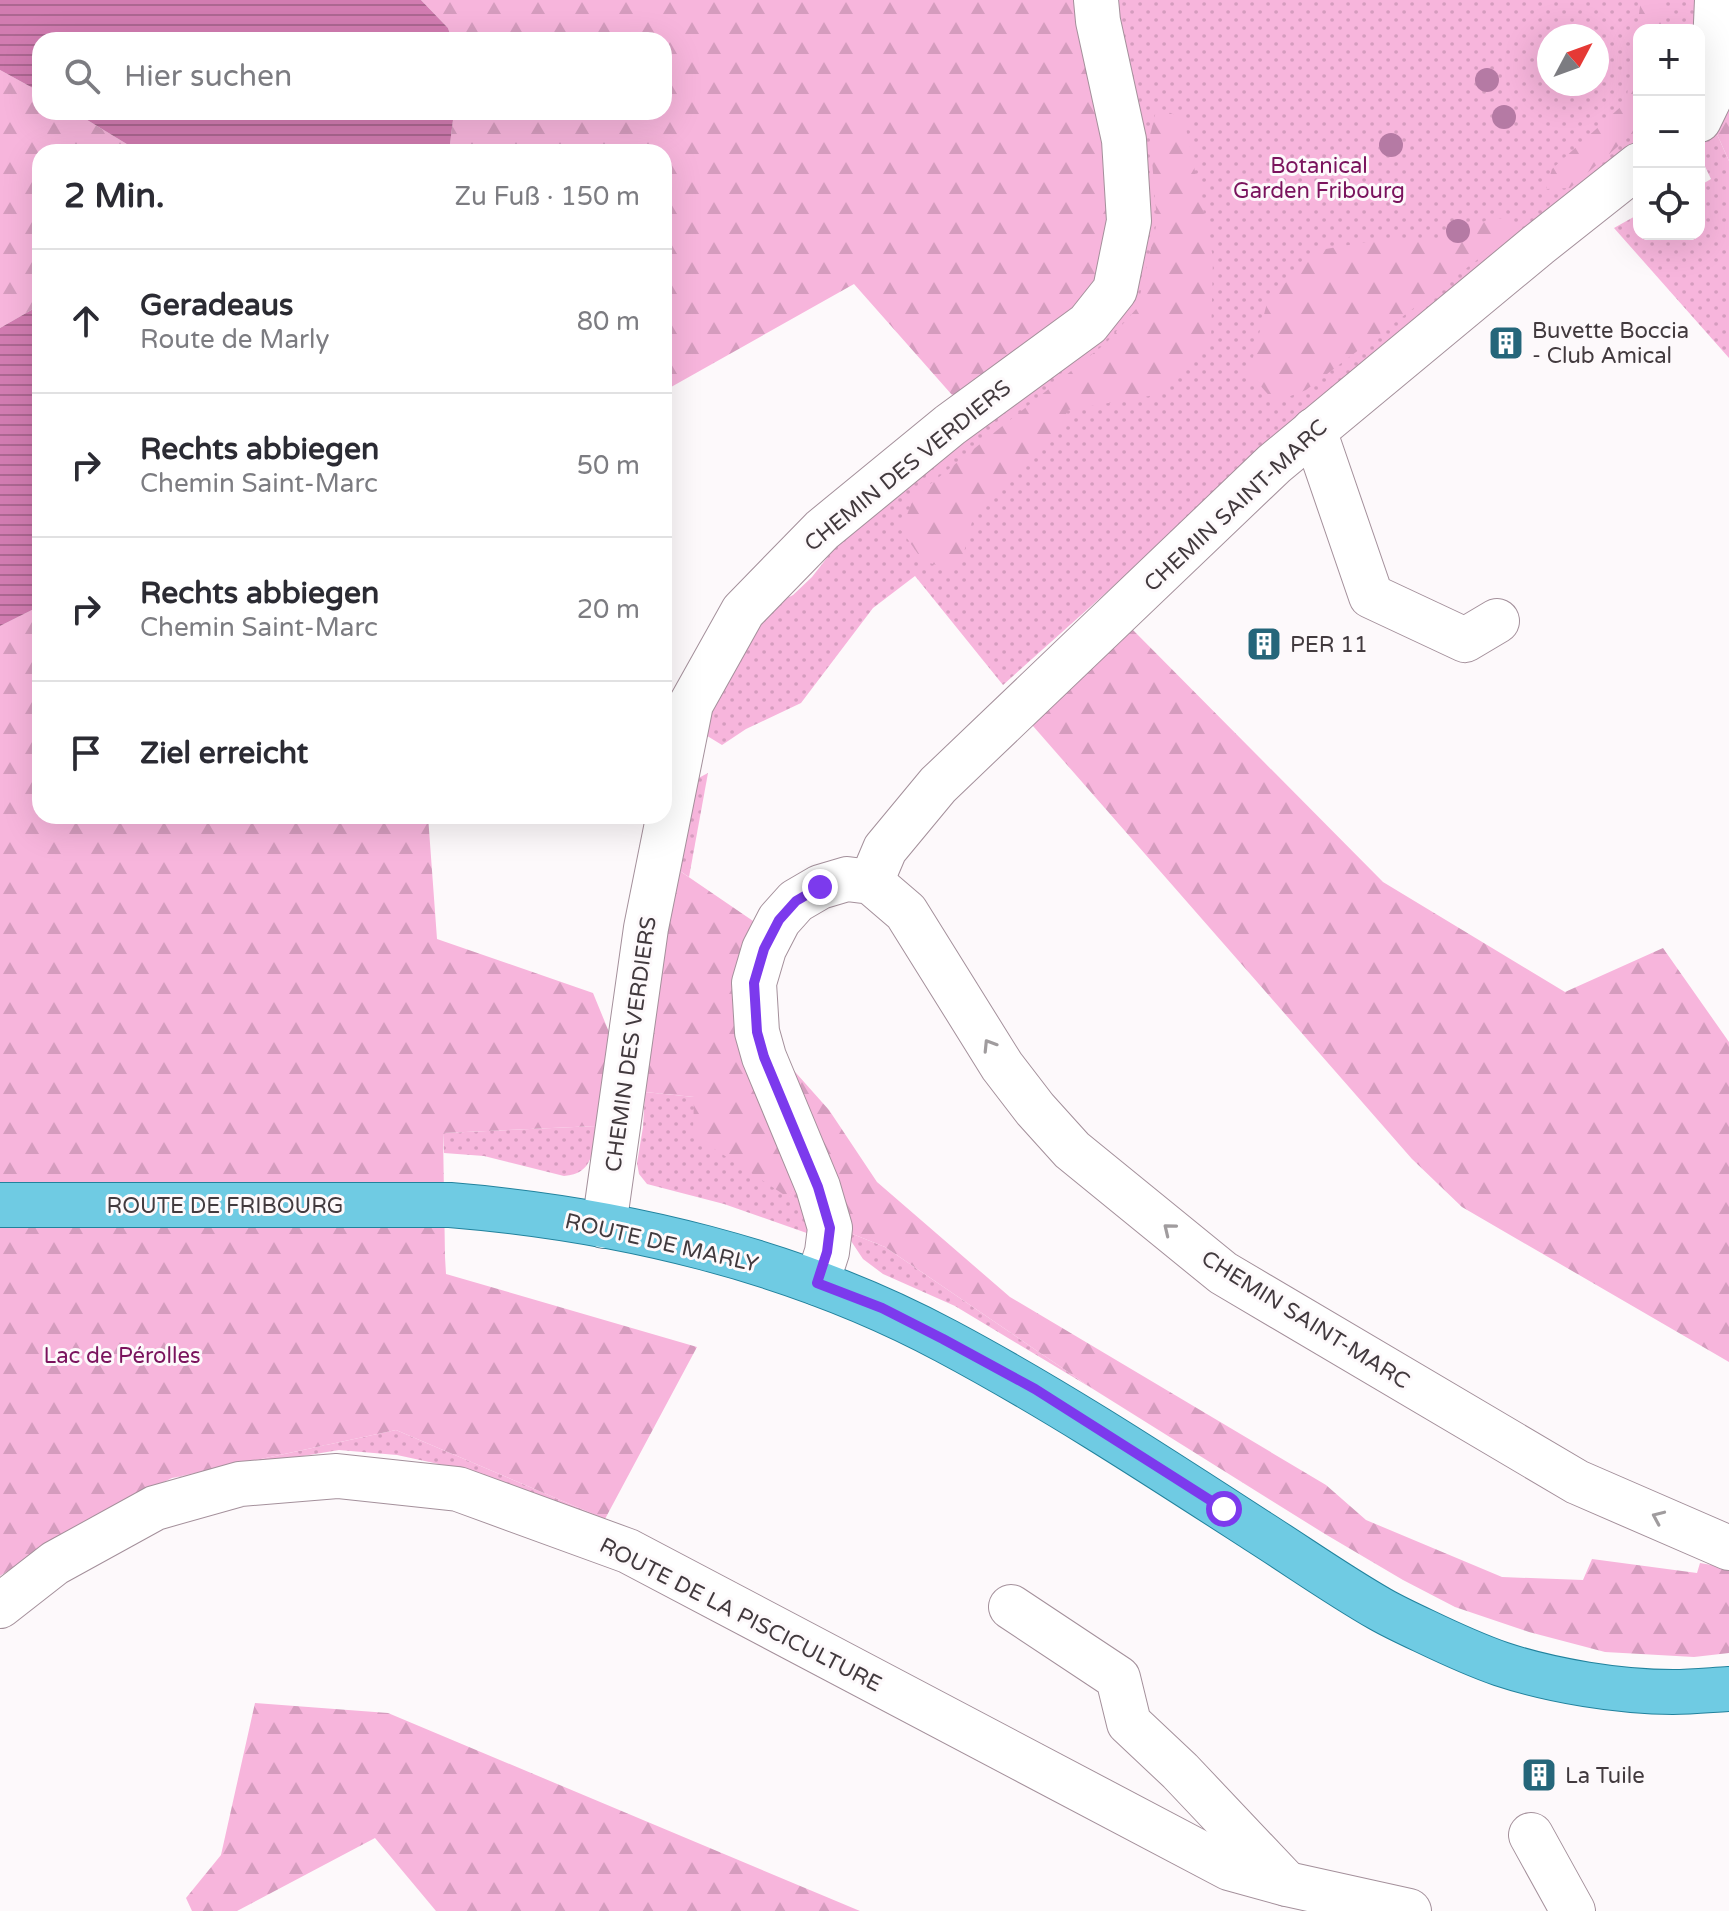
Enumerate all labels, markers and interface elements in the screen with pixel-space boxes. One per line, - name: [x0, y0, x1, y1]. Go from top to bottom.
- north arrow: [1537, 24, 1609, 96]
- map controls: [1633, 24, 1705, 240]
- button: +: [1633, 24, 1705, 96]
- search box: [32, 32, 672, 120]
- icon: search: [60, 54, 104, 98]
- text: Hier suchen: [124, 58, 292, 95]
- button: −: [1633, 96, 1705, 168]
- park label: Botanical Garden Fribourg: [1233, 153, 1405, 204]
- button: locate: [1633, 168, 1705, 240]
- text: 2 Min.: [64, 176, 165, 217]
- text: Zu Fuß · 150 m: [454, 181, 640, 212]
- text: Geradeaus: [140, 287, 293, 324]
- icon: ahead: [64, 299, 108, 343]
- text: 80 m: [577, 306, 640, 337]
- place label: Buvette Boccia - Club Amical: [1532, 318, 1689, 369]
- text: Route de Marly: [140, 324, 329, 355]
- building icon: Buvette Boccia - Club Amical: [1487, 324, 1525, 362]
- street label: CHEMIN DES VERDIERS: [799, 375, 1016, 557]
- street label: CHEMIN SAINT-MARC: [1139, 414, 1332, 597]
- text: Rechts abbiegen: [140, 431, 379, 468]
- icon: right: [64, 443, 108, 487]
- text: 50 m: [577, 450, 640, 481]
- text: Chemin Saint-Marc: [140, 468, 378, 499]
- text: Rechts abbiegen: [140, 575, 379, 612]
- icon: right: [64, 587, 108, 631]
- text: 20 m: [577, 594, 640, 625]
- text: Chemin Saint-Marc: [140, 612, 378, 643]
- building icon: PER 11: [1245, 625, 1283, 663]
- place label: PER 11: [1290, 632, 1368, 658]
- icon: arrive: [64, 731, 108, 775]
- text: Ziel erreicht: [140, 735, 308, 772]
- route end: [802, 869, 838, 905]
- street label: CHEMIN DES VERDIERS: [600, 915, 662, 1174]
- one-way arrow: [983, 1039, 999, 1054]
- street label: ROUTE DE FRIBOURG: [106, 1193, 344, 1219]
- street label: ROUTE DE MARLY: [563, 1208, 761, 1278]
- one-way arrow: [1164, 1225, 1179, 1239]
- street label: CHEMIN SAINT-MARC: [1197, 1245, 1414, 1395]
- park label: Lac de Pérolles: [44, 1343, 200, 1369]
- route start: [1206, 1491, 1242, 1527]
- one-way arrow: [1651, 1511, 1666, 1527]
- street label: ROUTE DE LA PISCICULTURE: [595, 1532, 886, 1698]
- building icon: La Tuile: [1520, 1756, 1558, 1794]
- place label: La Tuile: [1565, 1763, 1645, 1789]

